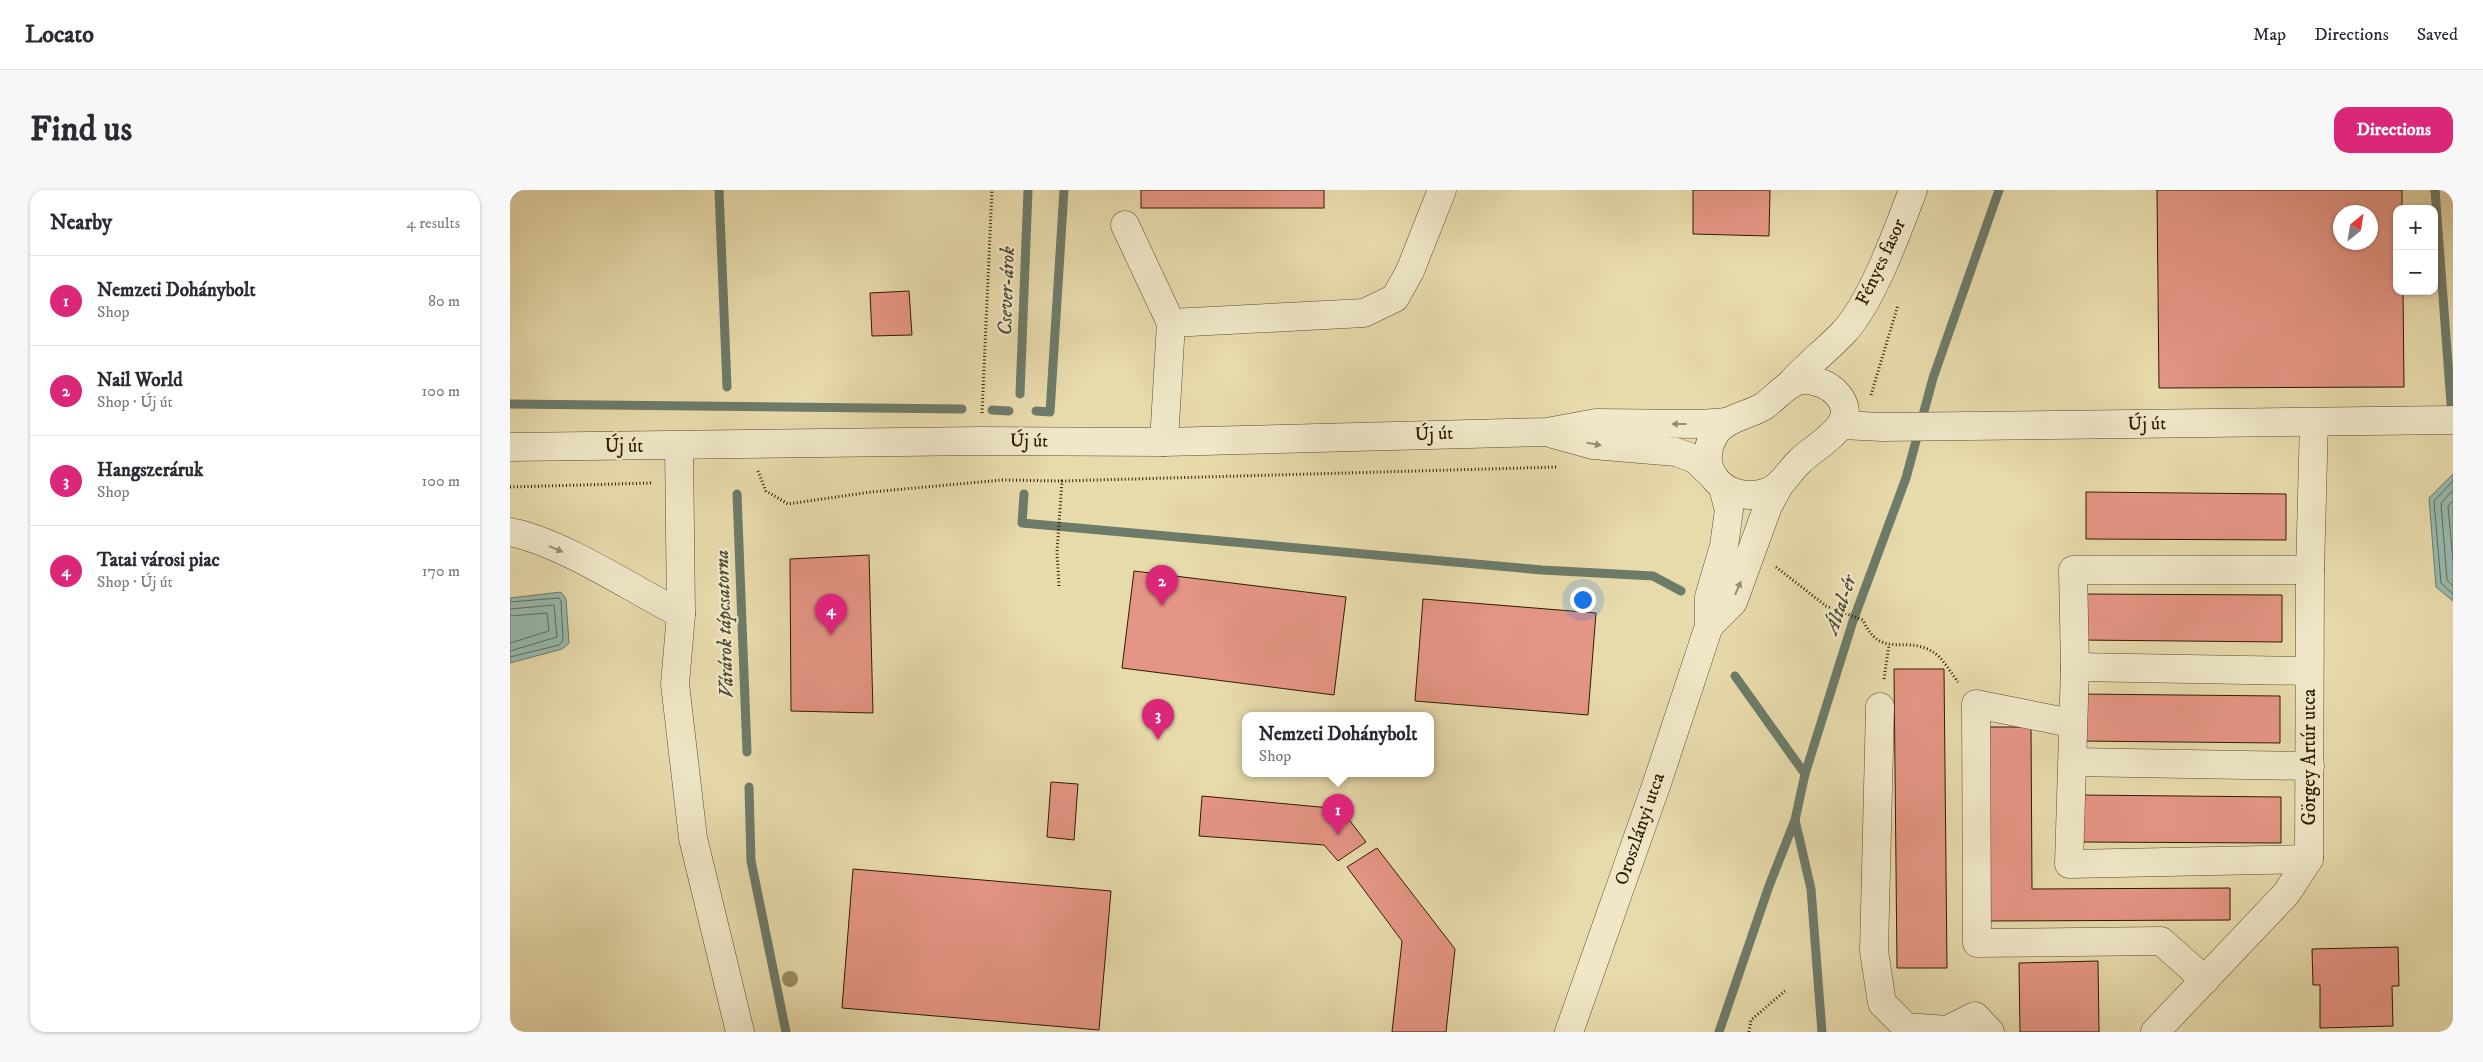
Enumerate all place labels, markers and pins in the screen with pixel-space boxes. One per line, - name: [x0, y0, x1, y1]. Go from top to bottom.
- pin: 2: [1146, 565, 1178, 606]
- pin: 4: [815, 594, 847, 635]
- pin: 3: [1142, 699, 1174, 740]
- pin: 1: [1322, 794, 1354, 835]

